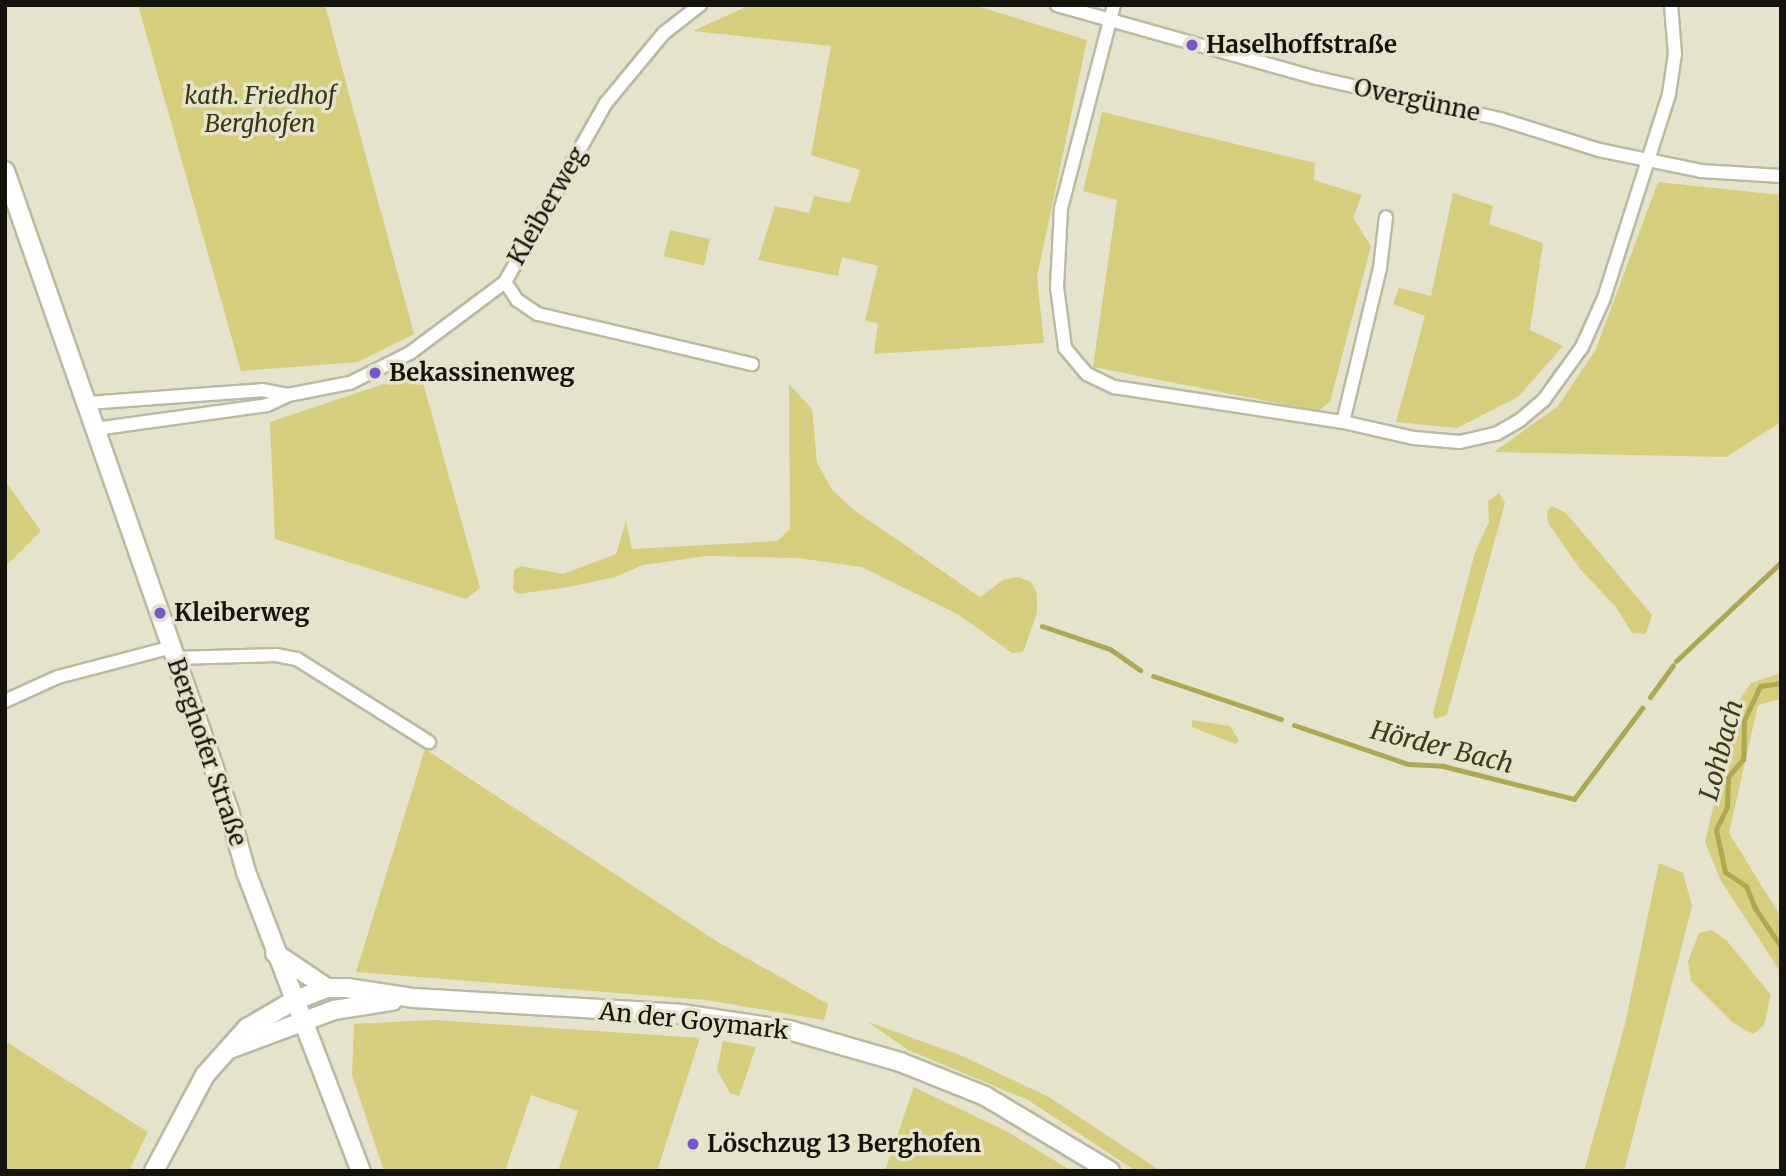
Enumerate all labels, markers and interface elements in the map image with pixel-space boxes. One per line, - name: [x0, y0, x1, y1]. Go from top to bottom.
- place label: Haselhoffstraße: [1206, 31, 1397, 59]
- marker: Haselhoffstraße: [1184, 37, 1200, 53]
- street label: Overgünne: [1351, 73, 1483, 127]
- park label: kath. Friedhof Berghofen: [184, 82, 336, 138]
- street label: Kleiberweg: [502, 142, 592, 270]
- place label: Bekassinenweg: [389, 359, 575, 387]
- marker: Bekassinenweg: [367, 365, 383, 381]
- place label: Kleiberweg: [174, 599, 309, 627]
- marker: Kleiberweg: [152, 605, 168, 621]
- street label: Berghofer Straße: [161, 654, 253, 850]
- water label: Lohbach: [1693, 696, 1749, 804]
- water label: Hörder Bach: [1367, 714, 1517, 780]
- street label: An der Goymark: [598, 997, 790, 1045]
- place label: Löschzug 13 Berghofen: [707, 1130, 981, 1158]
- marker: Löschzug 13 Berghofen: [685, 1136, 701, 1152]

